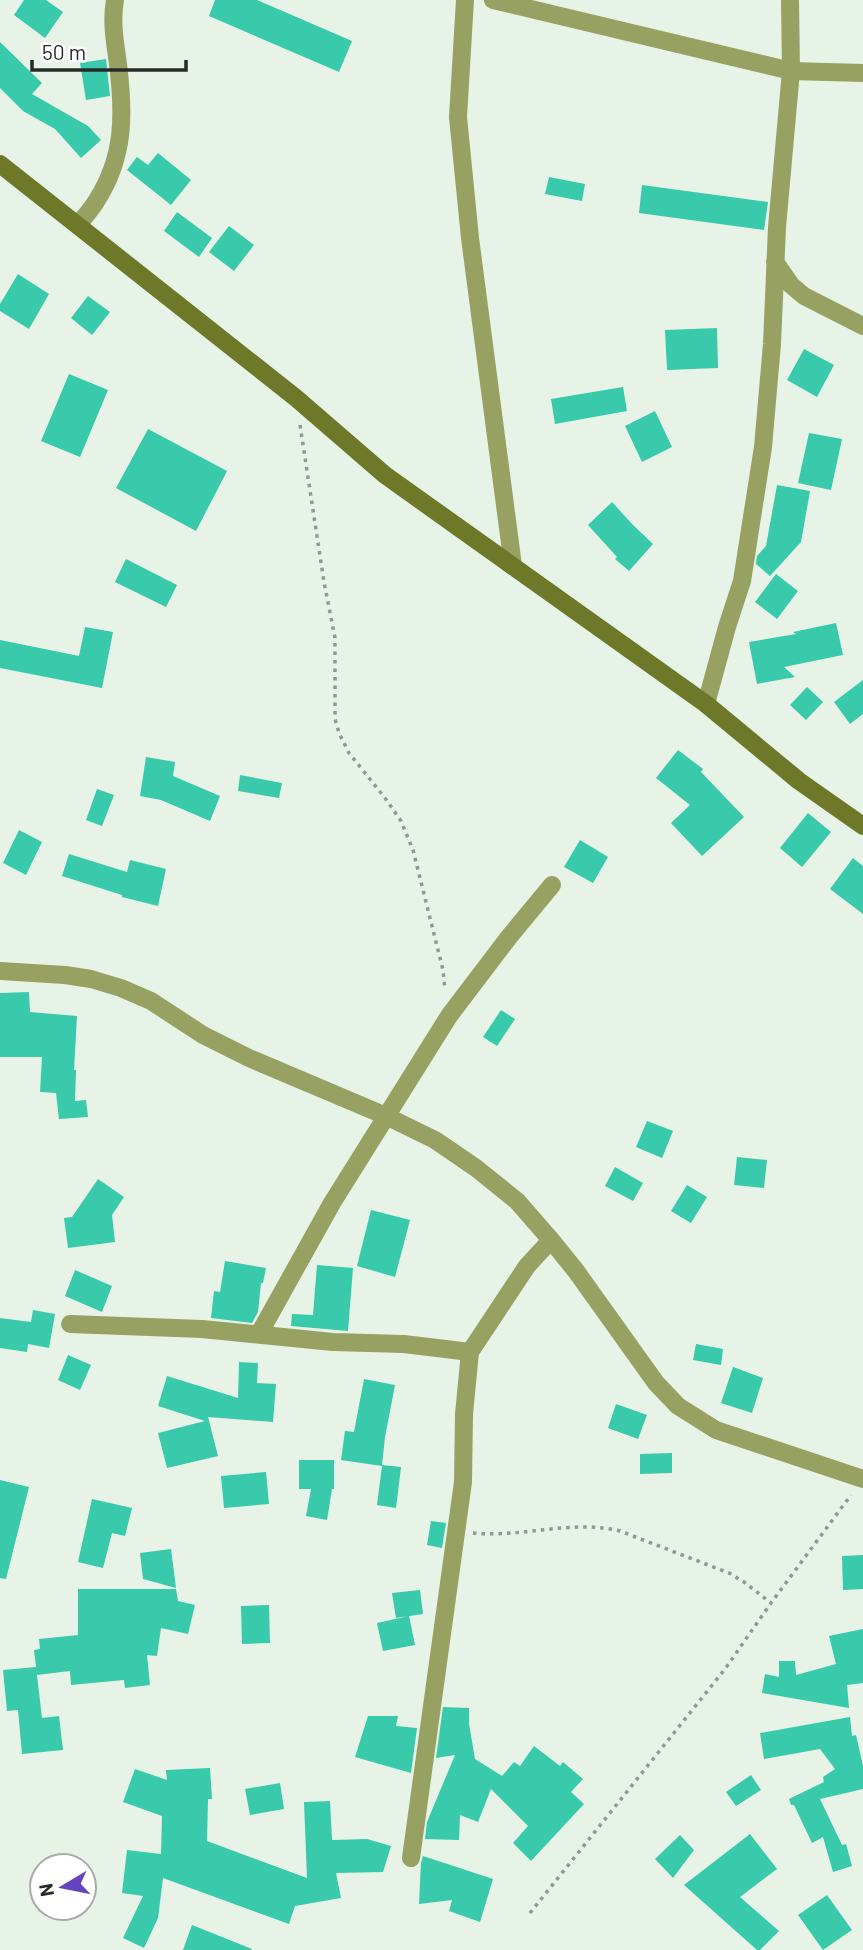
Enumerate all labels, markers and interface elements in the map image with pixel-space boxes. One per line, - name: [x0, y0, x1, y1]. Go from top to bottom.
- scale bar: [32, 28, 186, 72]
- text: 50 m: [42, 39, 86, 64]
- north arrow: [28, 1852, 98, 1922]
- text: N: [33, 1882, 58, 1898]

